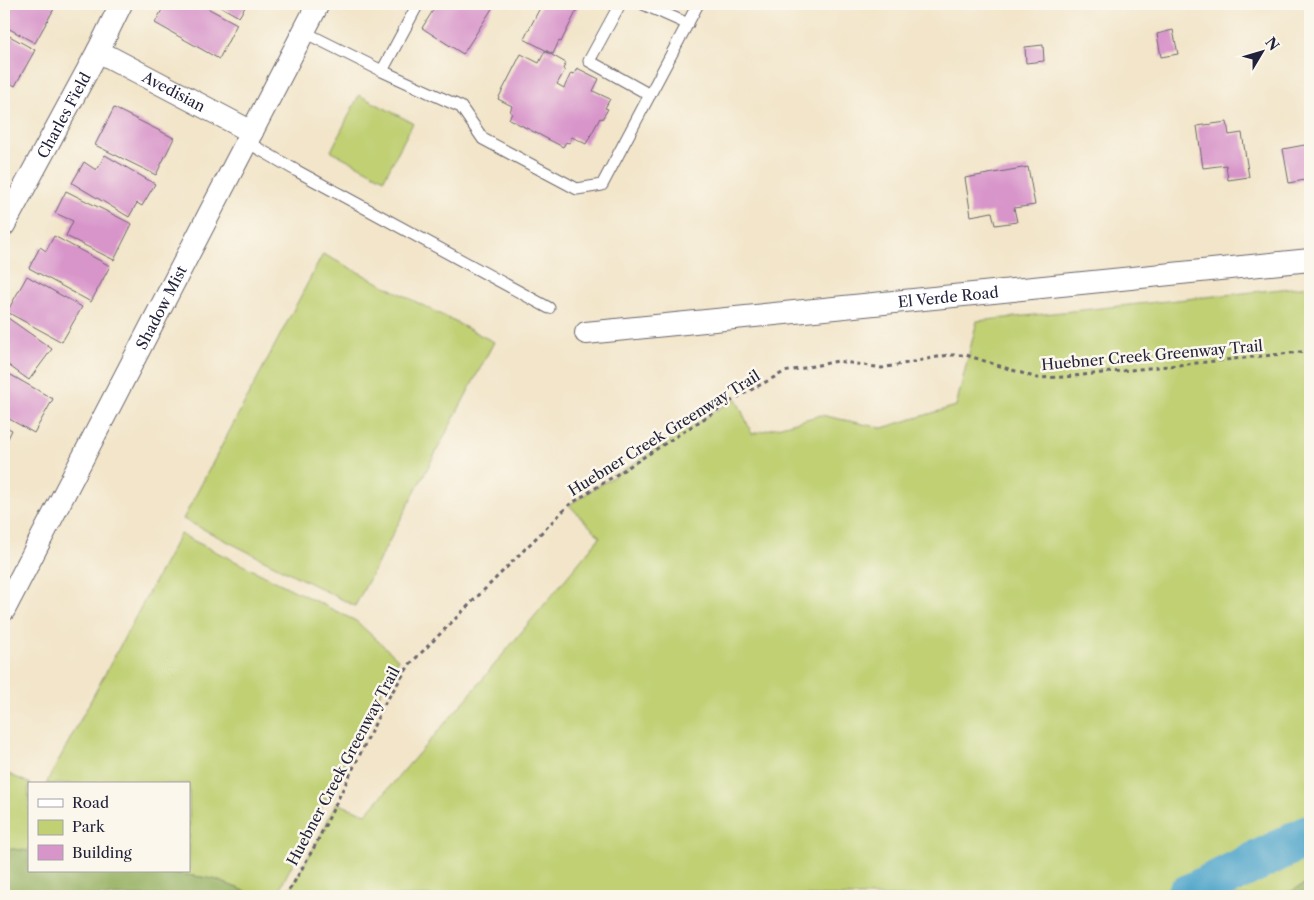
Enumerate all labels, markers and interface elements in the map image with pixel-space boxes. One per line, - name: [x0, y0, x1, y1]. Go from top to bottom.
- north arrow: [1236, 28, 1286, 78]
- text: N: [1261, 34, 1283, 54]
- street label: Avedisian: [139, 66, 209, 116]
- street label: Charles Field: [32, 69, 94, 161]
- street label: Shadow Mist: [131, 262, 191, 352]
- street label: El Verde Road: [897, 282, 999, 311]
- street label: Huebner Creek Greenway Trail: [1040, 336, 1264, 374]
- street label: Huebner Creek Greenway Trail: [565, 366, 764, 500]
- street label: Huebner Creek Greenway Trail: [282, 663, 404, 869]
- legend: [28, 782, 190, 872]
- text: Road: [72, 793, 109, 812]
- text: Park: [72, 817, 106, 836]
- text: Building: [72, 843, 132, 862]

